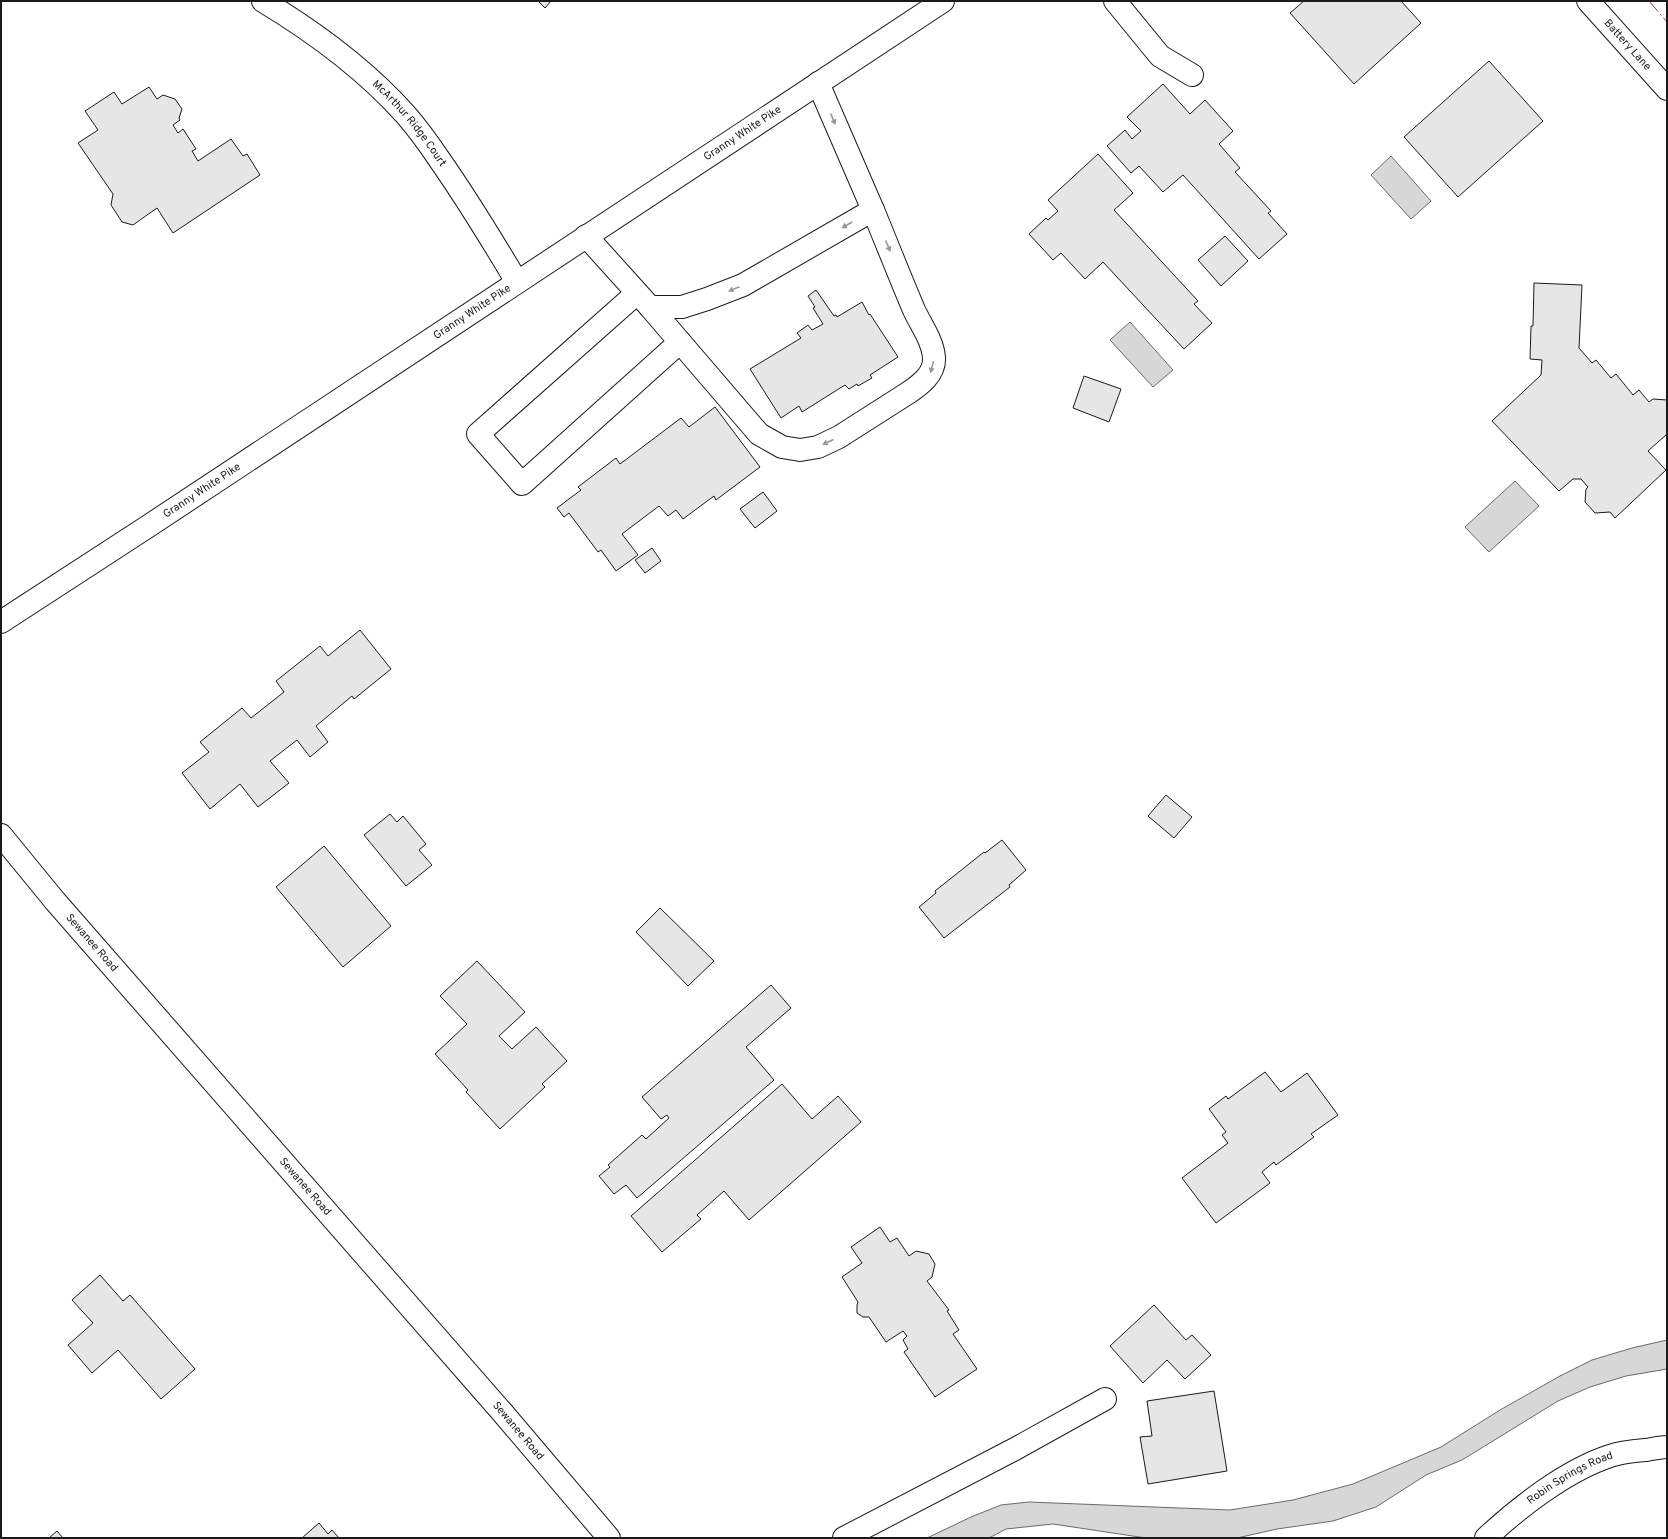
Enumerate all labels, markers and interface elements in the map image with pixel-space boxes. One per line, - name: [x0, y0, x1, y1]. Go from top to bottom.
- street label: Battery Lane: [1601, 16, 1654, 74]
- street label: McArthur Ridge Court: [369, 77, 449, 169]
- street label: Granny White Pike: [701, 103, 784, 164]
- one-way arrow: [831, 113, 837, 125]
- one-way arrow: [841, 222, 853, 229]
- one-way arrow: [885, 241, 891, 252]
- street label: Granny White Pike: [431, 281, 514, 343]
- one-way arrow: [727, 286, 739, 292]
- one-way arrow: [929, 361, 935, 373]
- one-way arrow: [823, 439, 834, 445]
- street label: Granny White Pike: [160, 460, 243, 521]
- street label: Sewanee Road: [63, 911, 121, 975]
- street label: Sewanee Road: [276, 1155, 334, 1219]
- street label: Sewanee Road: [489, 1399, 547, 1463]
- street label: Robin Springs Road: [1524, 1449, 1615, 1508]

